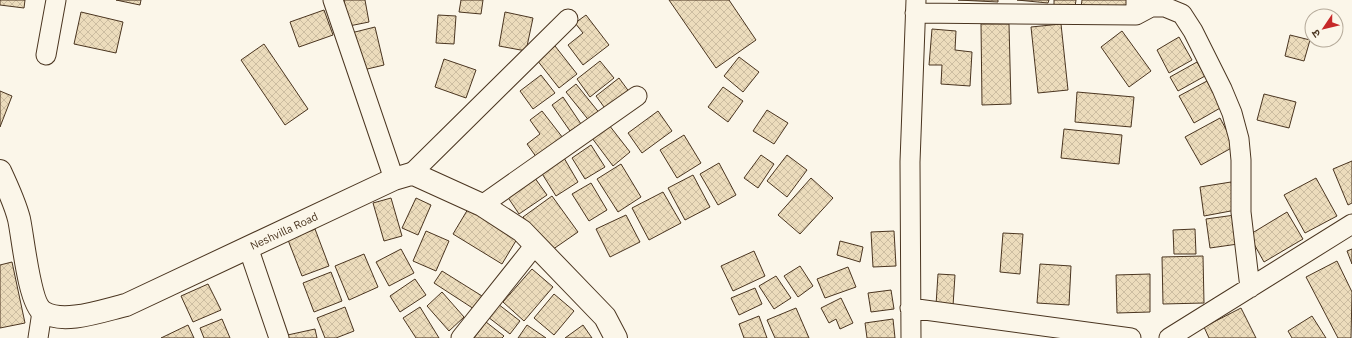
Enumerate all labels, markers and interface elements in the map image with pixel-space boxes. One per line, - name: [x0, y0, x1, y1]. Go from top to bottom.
- north arrow: [1304, 8, 1344, 48]
- text: उ: [1308, 27, 1323, 40]
- street label: Neshvilla Road: [248, 209, 320, 253]

